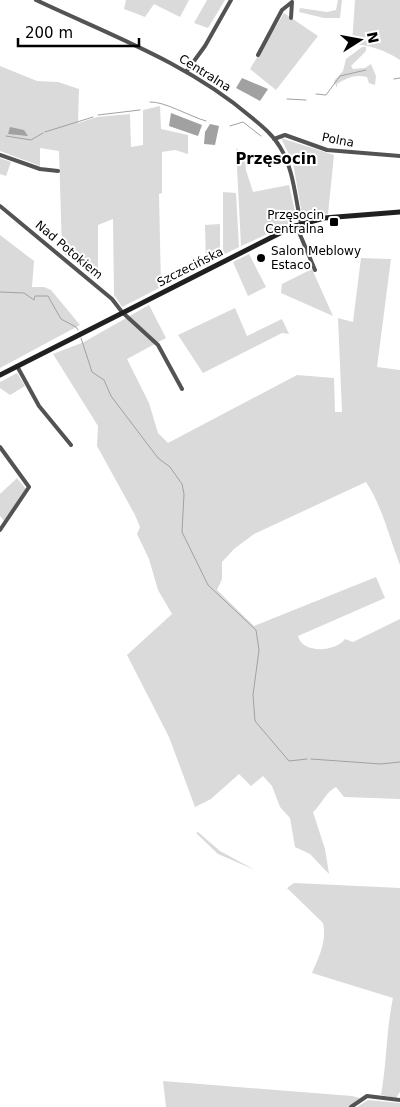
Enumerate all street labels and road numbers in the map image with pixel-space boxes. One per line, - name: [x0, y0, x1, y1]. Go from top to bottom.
- street label: Centralna: [176, 52, 234, 94]
- street label: Polna: [321, 130, 355, 150]
- street label: Nad Potokiem: [33, 218, 105, 282]
- street label: Szczecińska: [155, 244, 225, 290]

